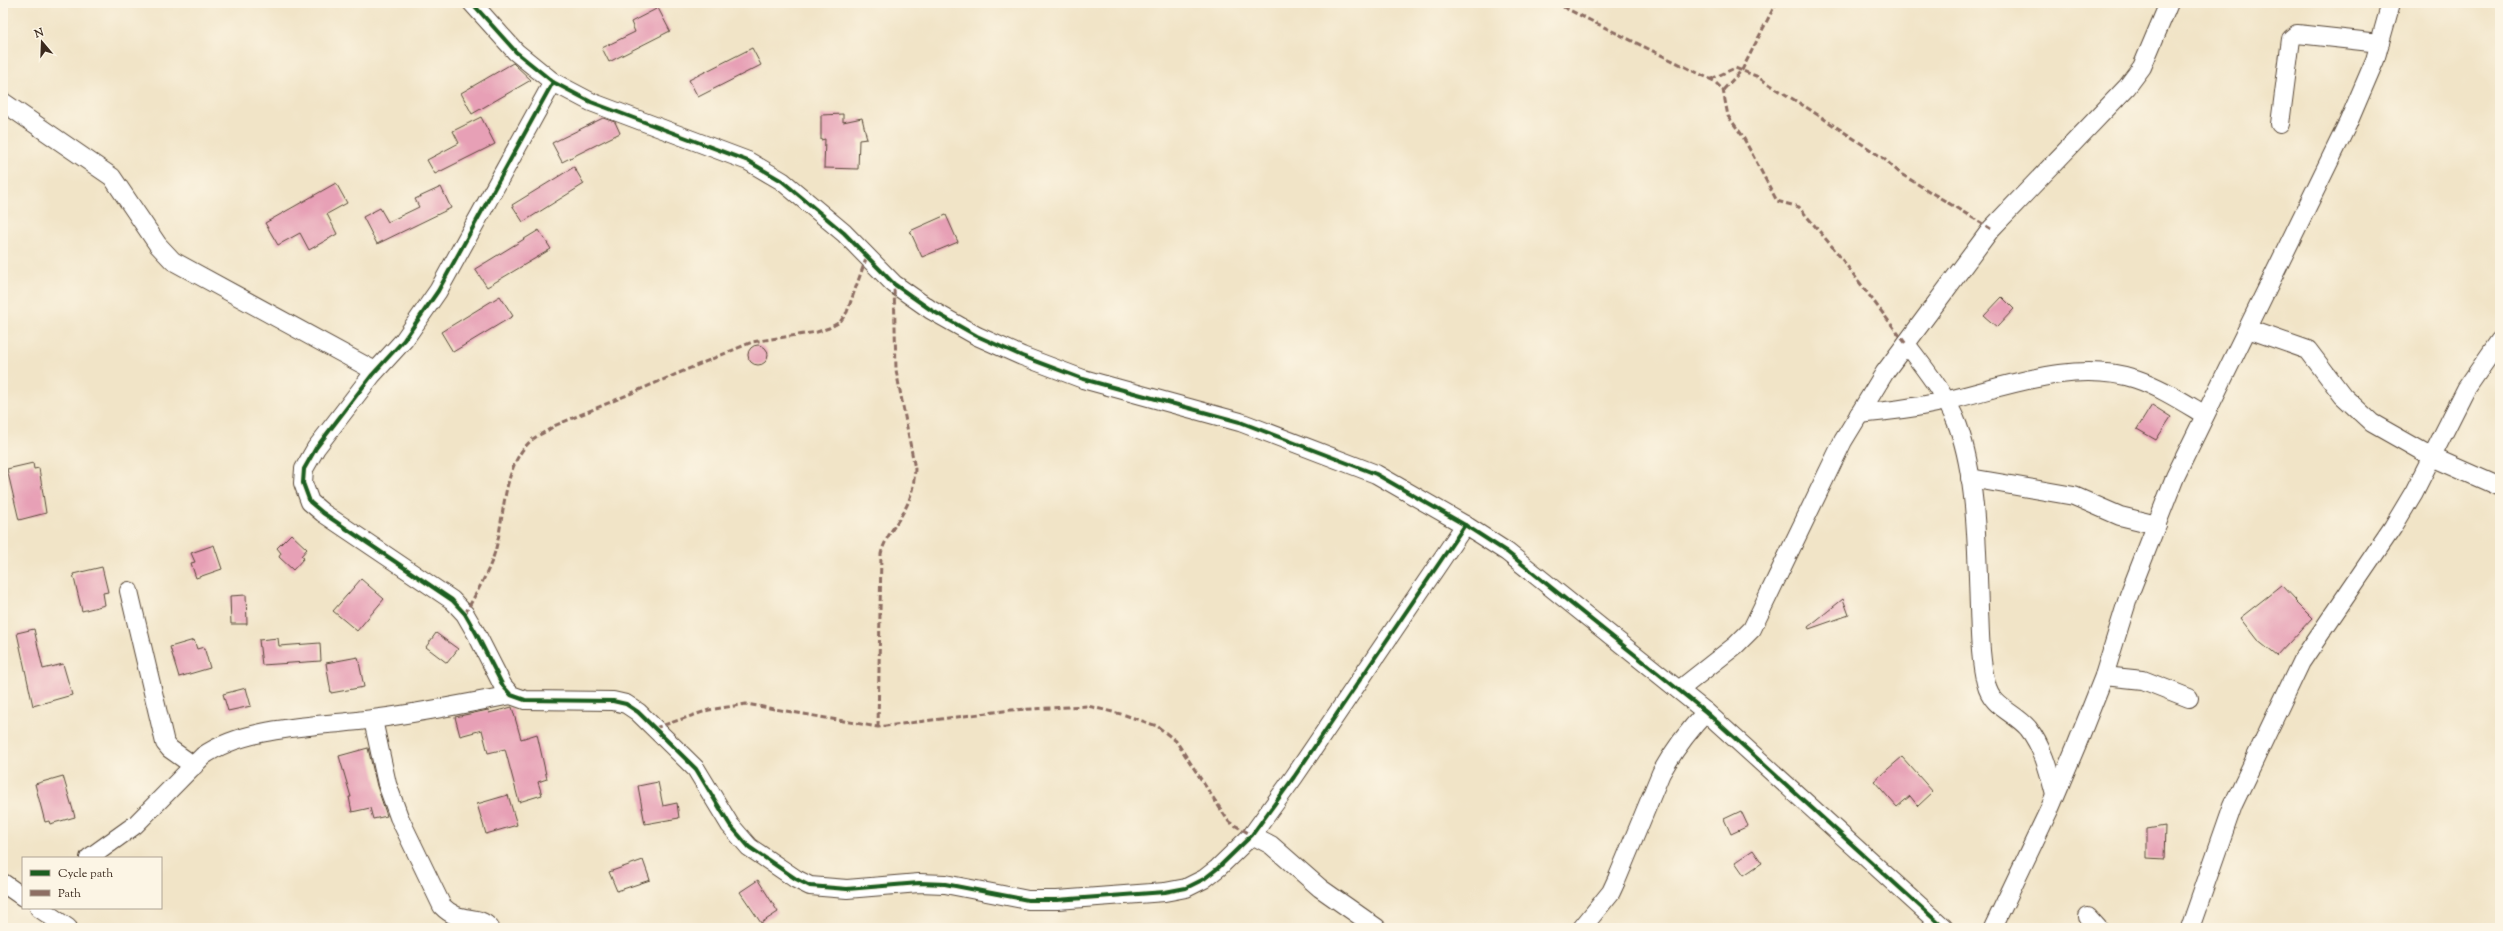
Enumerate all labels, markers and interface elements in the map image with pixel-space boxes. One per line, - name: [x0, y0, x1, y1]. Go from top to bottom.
- north arrow: [22, 22, 62, 62]
- text: N: [31, 24, 46, 43]
- legend: [22, 857, 162, 909]
- text: Cycle path: [58, 865, 113, 883]
- text: Path: [58, 885, 81, 903]

